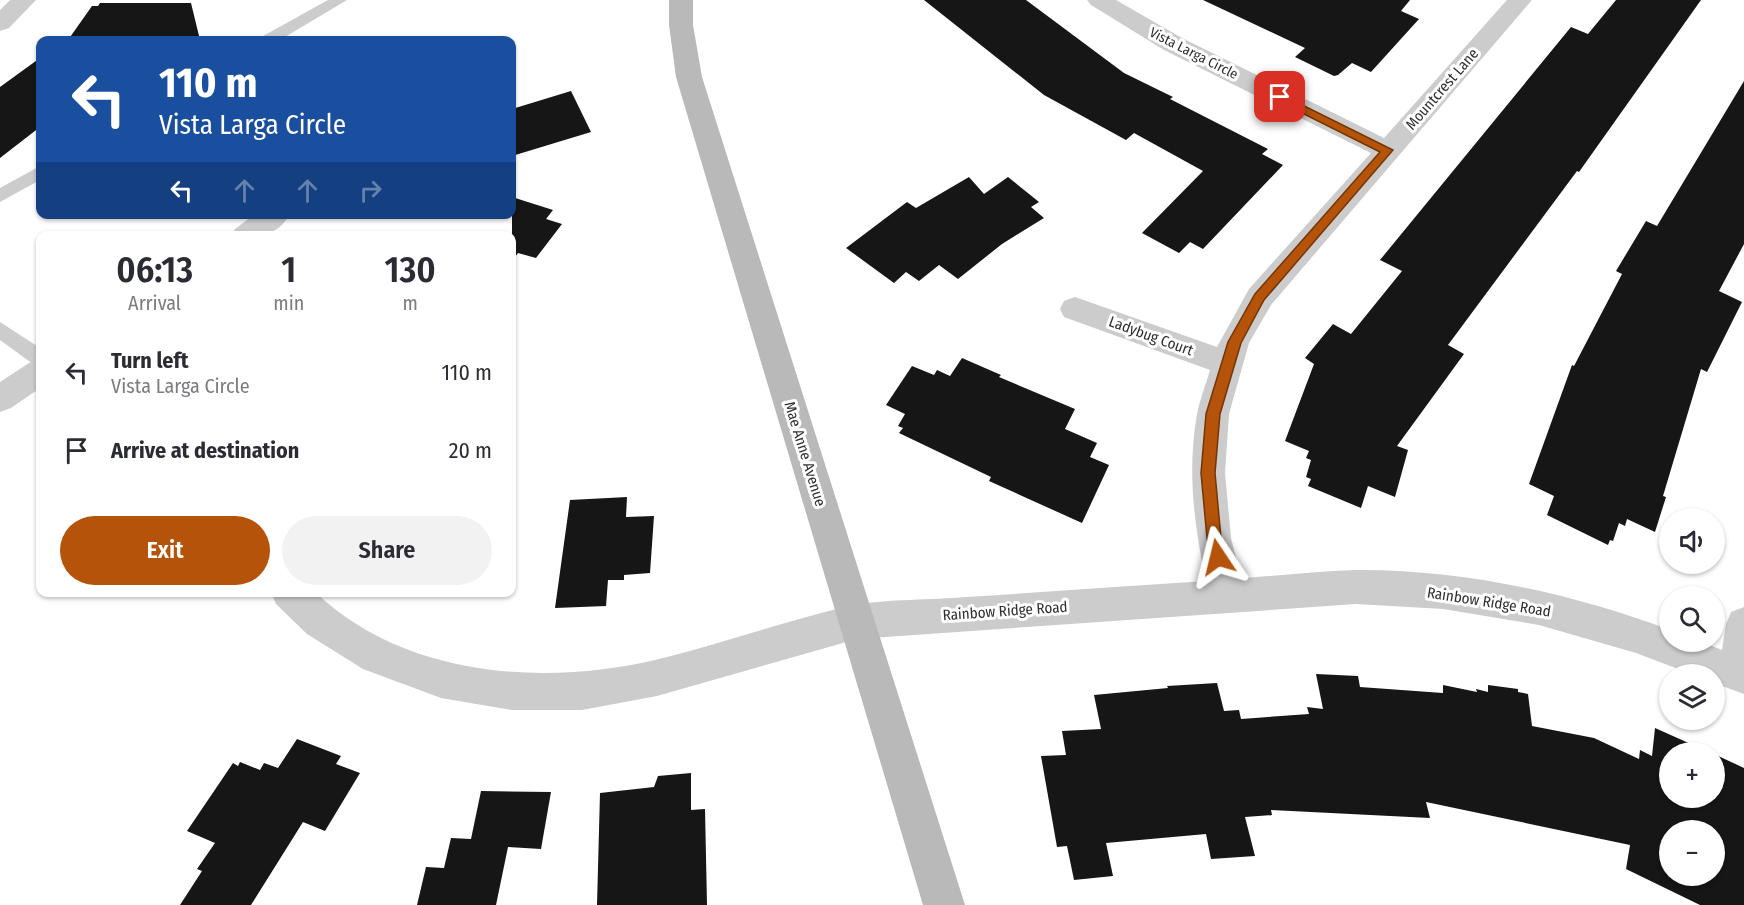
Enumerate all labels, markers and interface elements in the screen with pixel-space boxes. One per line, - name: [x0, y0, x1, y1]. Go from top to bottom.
- street label: Vista Larga Circle: [1147, 24, 1241, 83]
- street label: Mountcrest Lane: [1402, 45, 1482, 133]
- text: 110 m: [159, 58, 258, 108]
- icon: left: [60, 60, 138, 138]
- pin: [1254, 71, 1305, 122]
- icon: arrive: [1263, 80, 1296, 113]
- text: Vista Larga Circle: [159, 109, 346, 141]
- icon: left: [165, 174, 198, 207]
- icon: ahead: [228, 174, 261, 207]
- icon: ahead: [291, 174, 324, 207]
- icon: right: [354, 174, 387, 207]
- text: 06:13: [116, 248, 193, 292]
- text: 1: [281, 248, 296, 292]
- text: 130: [384, 248, 436, 292]
- text: Arrival: [128, 291, 181, 315]
- text: min: [273, 291, 304, 315]
- text: m: [402, 291, 418, 315]
- street label: Ladybug Court: [1106, 312, 1196, 360]
- text: Turn left: [111, 347, 189, 374]
- icon: left: [60, 356, 93, 389]
- text: 110 m: [442, 359, 492, 386]
- text: Vista Larga Circle: [111, 374, 250, 398]
- street label: Mae Anne Avenue: [781, 399, 829, 509]
- icon: arrive: [60, 434, 93, 467]
- text: Arrive at destination: [111, 437, 299, 464]
- text: 20 m: [449, 437, 492, 464]
- map controls: [1659, 508, 1725, 886]
- button: sound: [1659, 508, 1725, 574]
- button: Exit: [60, 516, 270, 585]
- button: Share: [282, 516, 492, 585]
- position arrow: [1186, 525, 1250, 589]
- street label: Rainbow Ridge Road: [1426, 583, 1552, 621]
- button: search: [1659, 586, 1725, 652]
- street label: Rainbow Ridge Road: [942, 598, 1068, 624]
- button: layers: [1659, 664, 1725, 730]
- button: +: [1659, 742, 1725, 808]
- button: −: [1659, 820, 1725, 886]

